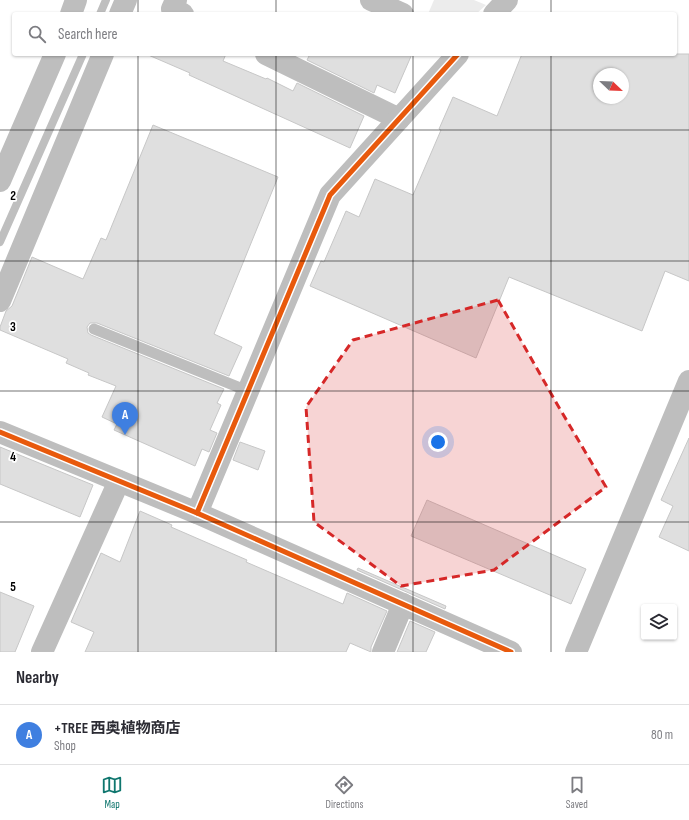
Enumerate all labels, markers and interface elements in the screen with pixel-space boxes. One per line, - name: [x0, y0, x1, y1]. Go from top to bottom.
- search box: [12, 12, 677, 56]
- icon: search: [26, 23, 48, 45]
- text: Search here: [58, 25, 118, 44]
- north arrow: [593, 68, 629, 104]
- text: 2: [10, 188, 16, 204]
- text: 3: [10, 319, 16, 335]
- pin: A: [112, 402, 138, 435]
- your location: [428, 432, 448, 452]
- text: 4: [10, 449, 16, 465]
- text: 5: [10, 579, 16, 595]
- map controls: [641, 604, 677, 640]
- button: layers: [641, 604, 677, 640]
- text: Nearby: [16, 668, 59, 688]
- text: +TREE 西奥植物商店: [54, 719, 181, 738]
- text: A: [26, 727, 32, 743]
- text: 80 m: [651, 727, 673, 743]
- text: Shop: [54, 738, 76, 754]
- tab: Map: [101, 774, 123, 811]
- tab: Directions: [326, 774, 363, 811]
- tab: Saved: [566, 774, 588, 811]

